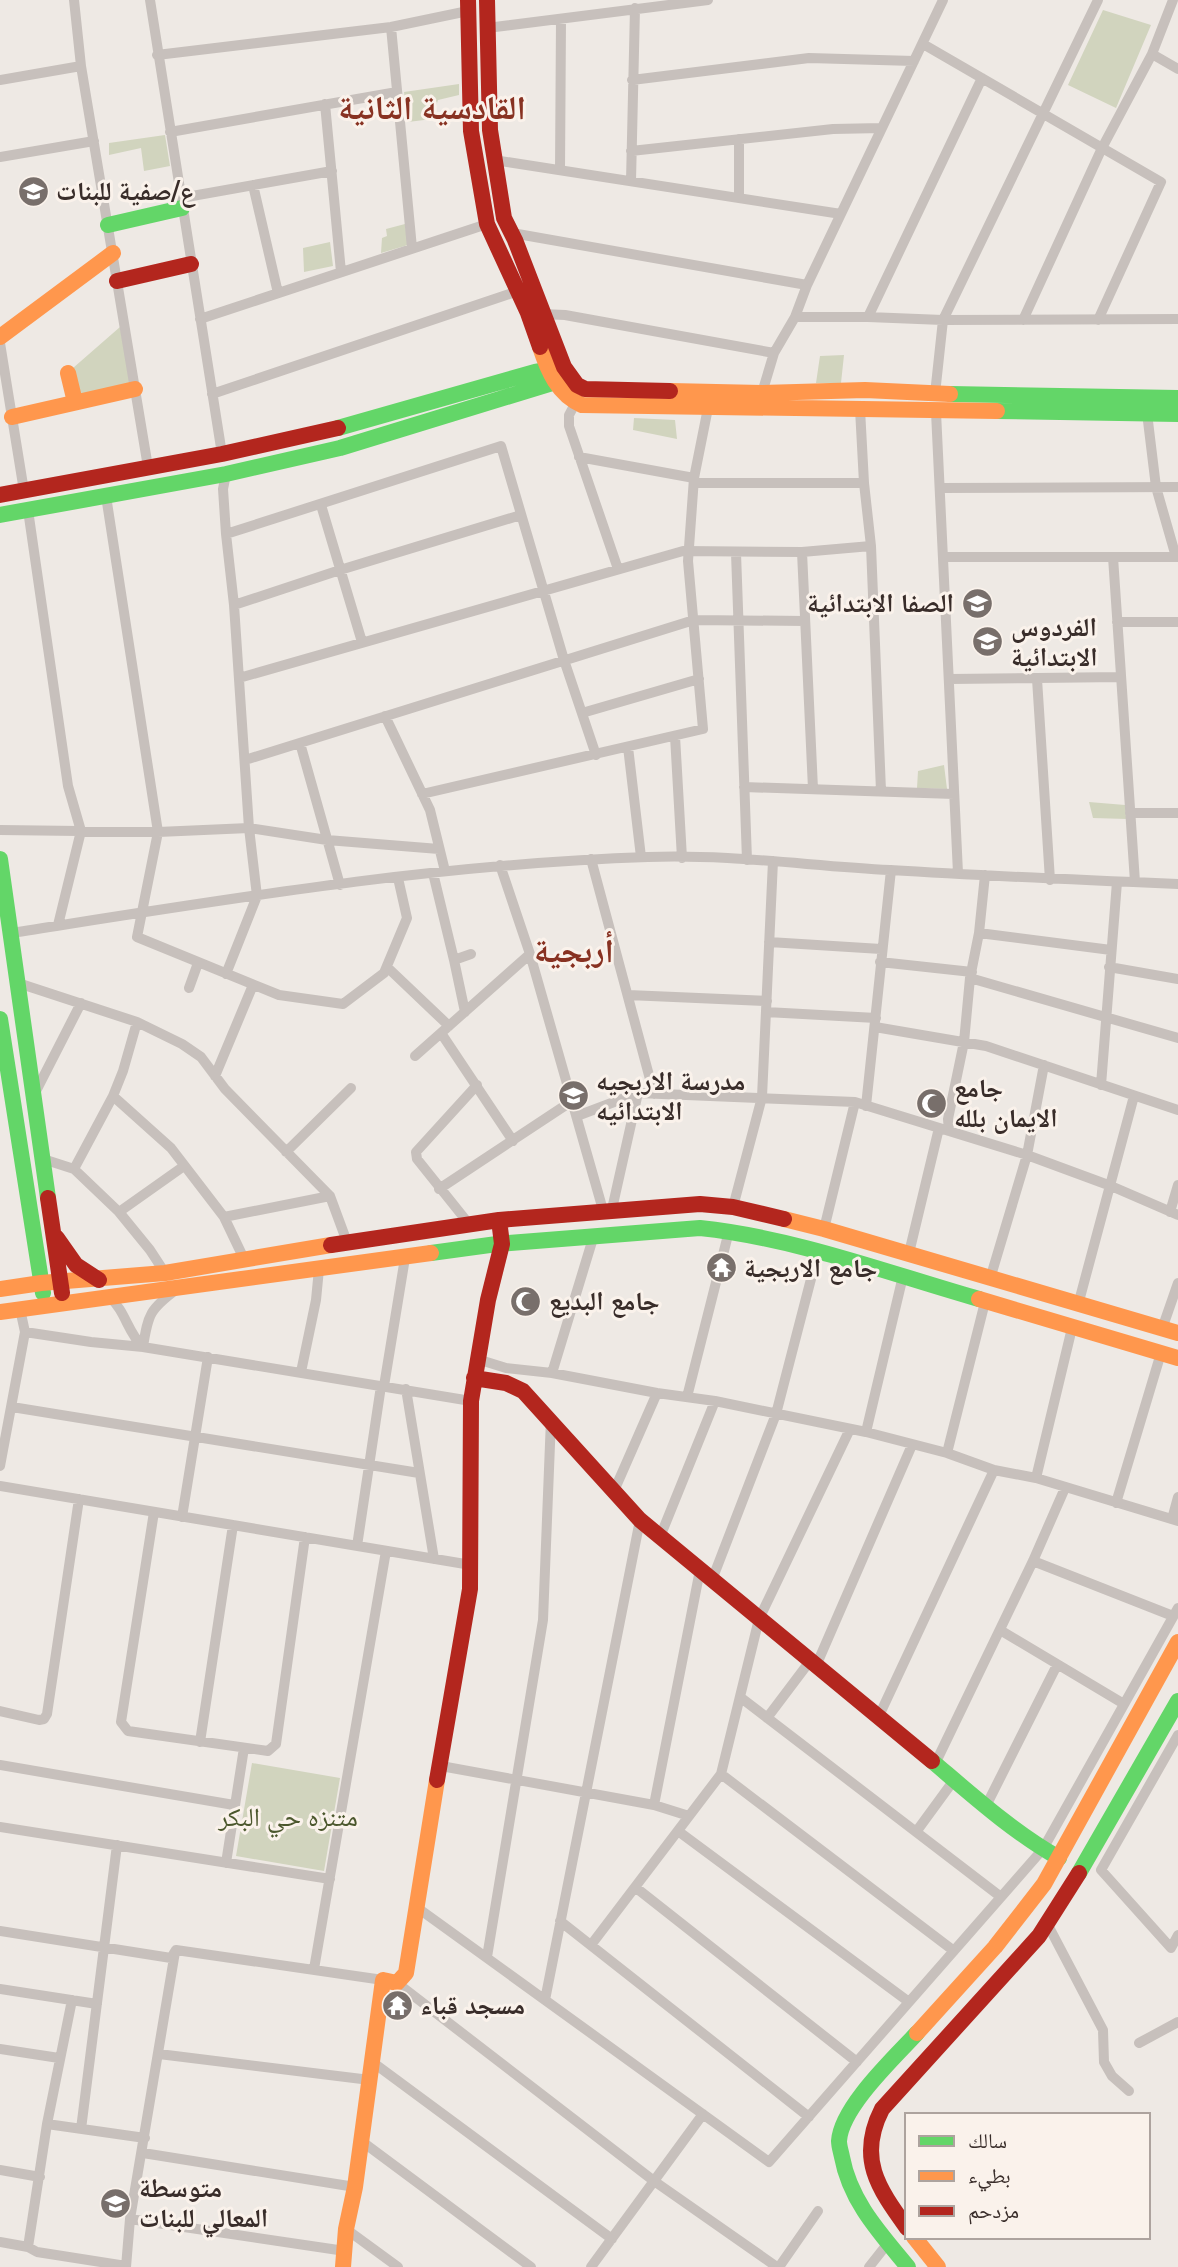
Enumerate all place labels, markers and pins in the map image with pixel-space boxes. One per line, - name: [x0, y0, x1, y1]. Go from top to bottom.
- school or university icon: ع/صفية للبنات: [16, 174, 50, 208]
- place label: ع/صفية للبنات: [56, 174, 196, 208]
- place label: الصفا الابتدائية: [807, 586, 954, 619]
- school or university icon: الصفا الابتدائية: [960, 586, 994, 620]
- place label: الفردوس الابتدائية: [1011, 610, 1098, 673]
- school or university icon: الفردوس الابتدائية: [971, 625, 1005, 659]
- place label: مدرسة الاربجيه الابتدائيه: [596, 1064, 745, 1127]
- place label: جامع الايمان بلله: [954, 1071, 1058, 1134]
- school or university icon: مدرسة الاربجيه الابتدائيه: [556, 1079, 590, 1113]
- mosque icon: جامع الايمان بلله: [914, 1086, 948, 1120]
- temple icon: جامع الاربجية: [704, 1251, 738, 1285]
- place label: جامع الاربجية: [744, 1251, 877, 1285]
- mosque icon: جامع البديع: [509, 1284, 543, 1318]
- place label: جامع البديع: [549, 1284, 660, 1318]
- temple icon: مسجد قباء: [380, 1988, 414, 2022]
- place label: مسجد قباء: [420, 1988, 525, 2021]
- place label: متوسطة المعالي للبنات: [139, 2171, 268, 2238]
- school or university icon: متوسطة المعالي للبنات: [99, 2186, 133, 2220]

